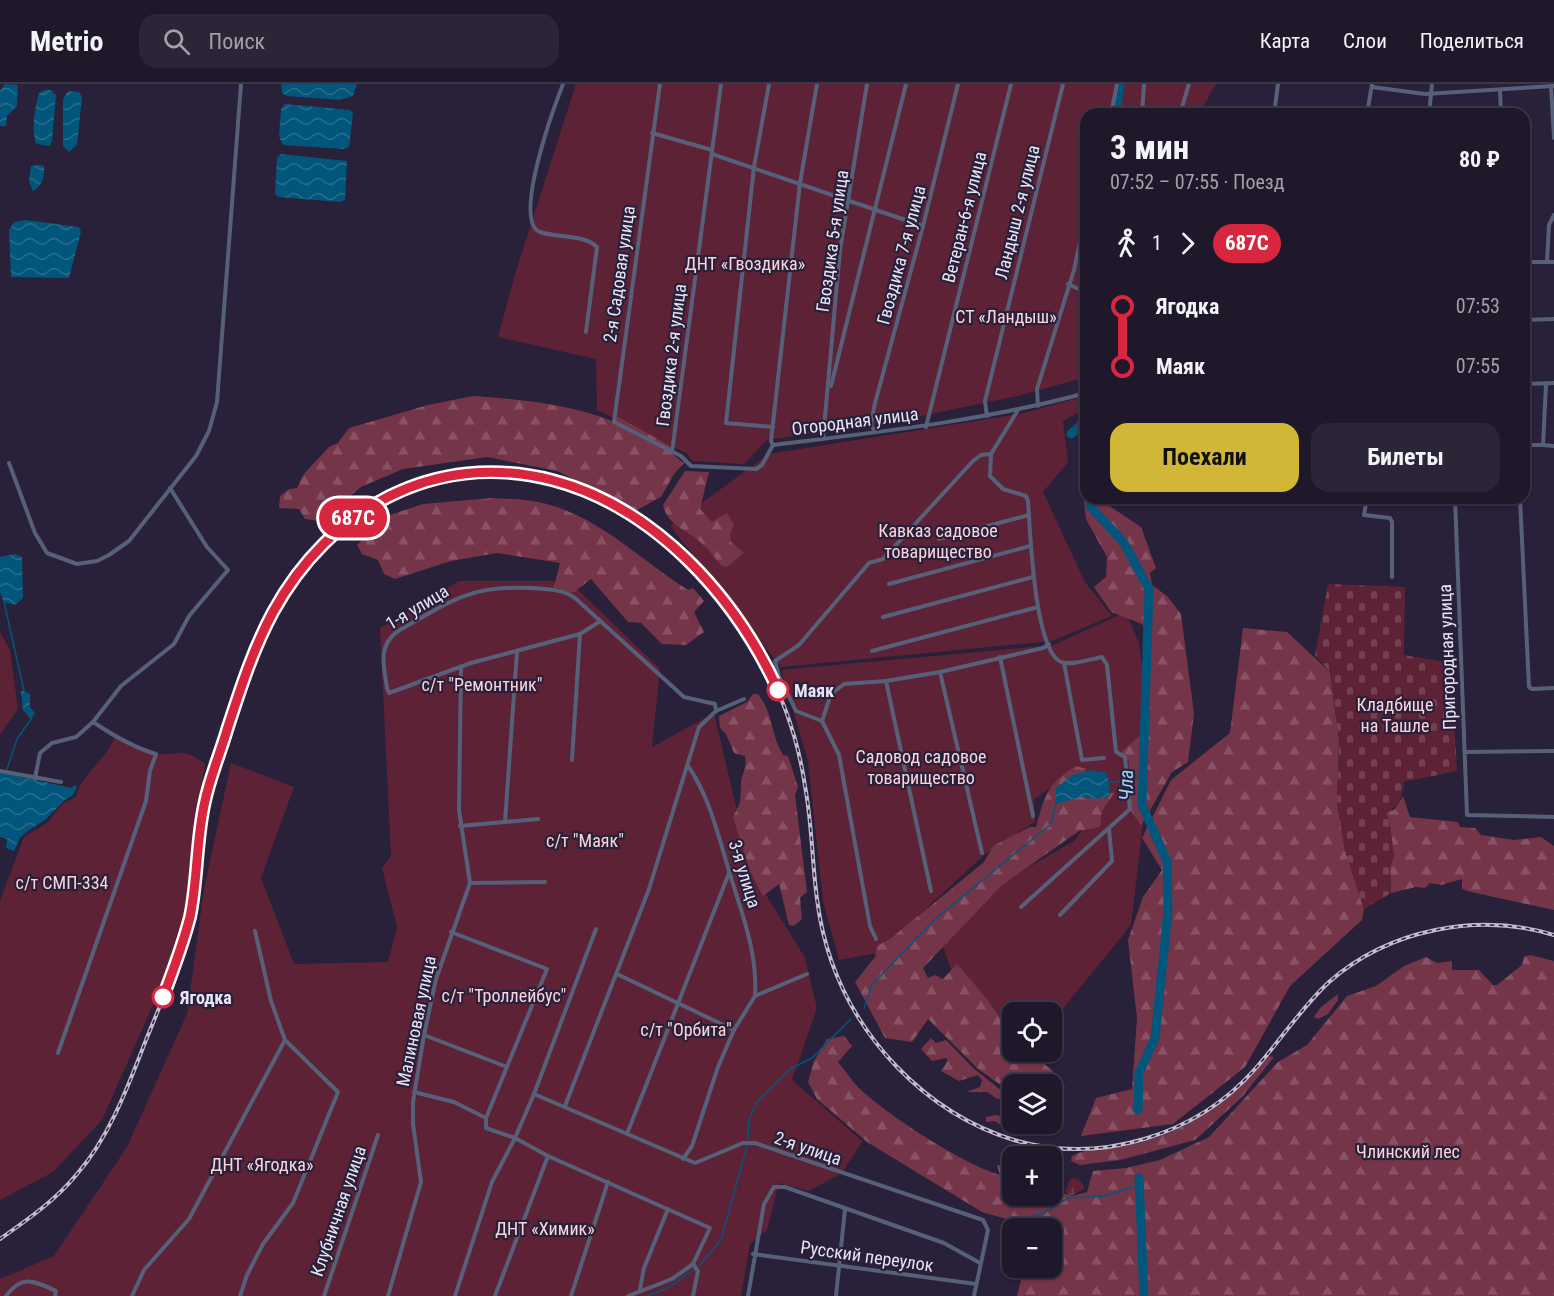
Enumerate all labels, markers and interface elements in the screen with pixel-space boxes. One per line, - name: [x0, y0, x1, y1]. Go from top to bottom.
- search box: [139, 14, 559, 68]
- text: Metrio: [30, 25, 103, 58]
- icon: search: [160, 25, 193, 58]
- text: Поиск: [208, 29, 265, 54]
- text: Карта: [1260, 29, 1310, 53]
- text: Слои: [1343, 29, 1387, 53]
- text: Поделиться: [1420, 29, 1524, 53]
- text: 3 мин: [1110, 128, 1189, 167]
- street label: Ландыш 2-я улица: [990, 143, 1044, 281]
- text: 80 ₽: [1459, 147, 1500, 172]
- street label: Ветеран-6-я улица: [938, 149, 990, 285]
- street label: Гвоздика 5-я улица: [812, 169, 852, 313]
- text: 07:52 – 07:55 · Поезд: [1110, 170, 1284, 194]
- street label: Гвоздика 7-я улица: [872, 183, 930, 327]
- street label: 2-я Садовая улица: [599, 204, 639, 344]
- icon: walk: [1110, 227, 1143, 260]
- icon: forward: [1171, 227, 1204, 260]
- text: 1: [1152, 231, 1162, 255]
- text: 687С: [1225, 231, 1269, 255]
- park label: ДНТ «Гвоздика»: [685, 253, 805, 274]
- street label: Гвоздика 2-я улица: [652, 283, 690, 427]
- text: Ягодка: [1156, 294, 1219, 319]
- text: 07:53: [1456, 294, 1500, 318]
- park label: СТ «Ландыш»: [955, 306, 1057, 327]
- text: Маяк: [1156, 354, 1205, 379]
- text: 07:55: [1456, 354, 1500, 378]
- street label: Огородная улица: [790, 403, 920, 439]
- button: Поехали: [1110, 423, 1299, 492]
- button: Билеты: [1311, 423, 1500, 492]
- line badge: 687С: [311, 498, 395, 538]
- text: 687С: [331, 506, 375, 530]
- park label: Кавказ садовое товарищество: [878, 520, 998, 562]
- street label: 1-я улица: [382, 580, 452, 634]
- street label: Пригородная улица: [1434, 584, 1460, 730]
- park label: с/т "Ремонтник": [421, 674, 543, 695]
- marker: Маяк: [767, 679, 789, 701]
- place label: Маяк: [794, 680, 834, 701]
- park label: Кладбище на Ташле: [1357, 694, 1433, 736]
- park label: Садовод садовое товарищество: [856, 746, 986, 788]
- water label: Чла: [1114, 769, 1138, 801]
- park label: с/т "Маяк": [546, 830, 624, 851]
- street label: 3-я улица: [725, 838, 765, 910]
- park label: с/т СМП-334: [16, 872, 109, 893]
- street label: Малиновая улица: [392, 954, 440, 1088]
- park label: с/т "Троллейбус": [442, 985, 566, 1006]
- marker: Ягодка: [152, 986, 174, 1008]
- place label: Ягодка: [179, 987, 232, 1008]
- map controls: [1002, 1002, 1062, 1278]
- button: locate: [1002, 1002, 1062, 1062]
- park label: с/т "Орбита": [640, 1019, 732, 1040]
- button: layers: [1002, 1074, 1062, 1134]
- street label: 2-я улица: [772, 1127, 844, 1169]
- park label: Члинский лес: [1356, 1141, 1460, 1162]
- street label: Клубничная улица: [306, 1143, 370, 1279]
- button: +: [1002, 1146, 1062, 1206]
- park label: ДНТ «Ягодка»: [211, 1154, 313, 1175]
- park label: ДНТ «Химик»: [495, 1218, 595, 1239]
- button: −: [1002, 1218, 1062, 1278]
- street label: Русский переулок: [799, 1236, 935, 1276]

